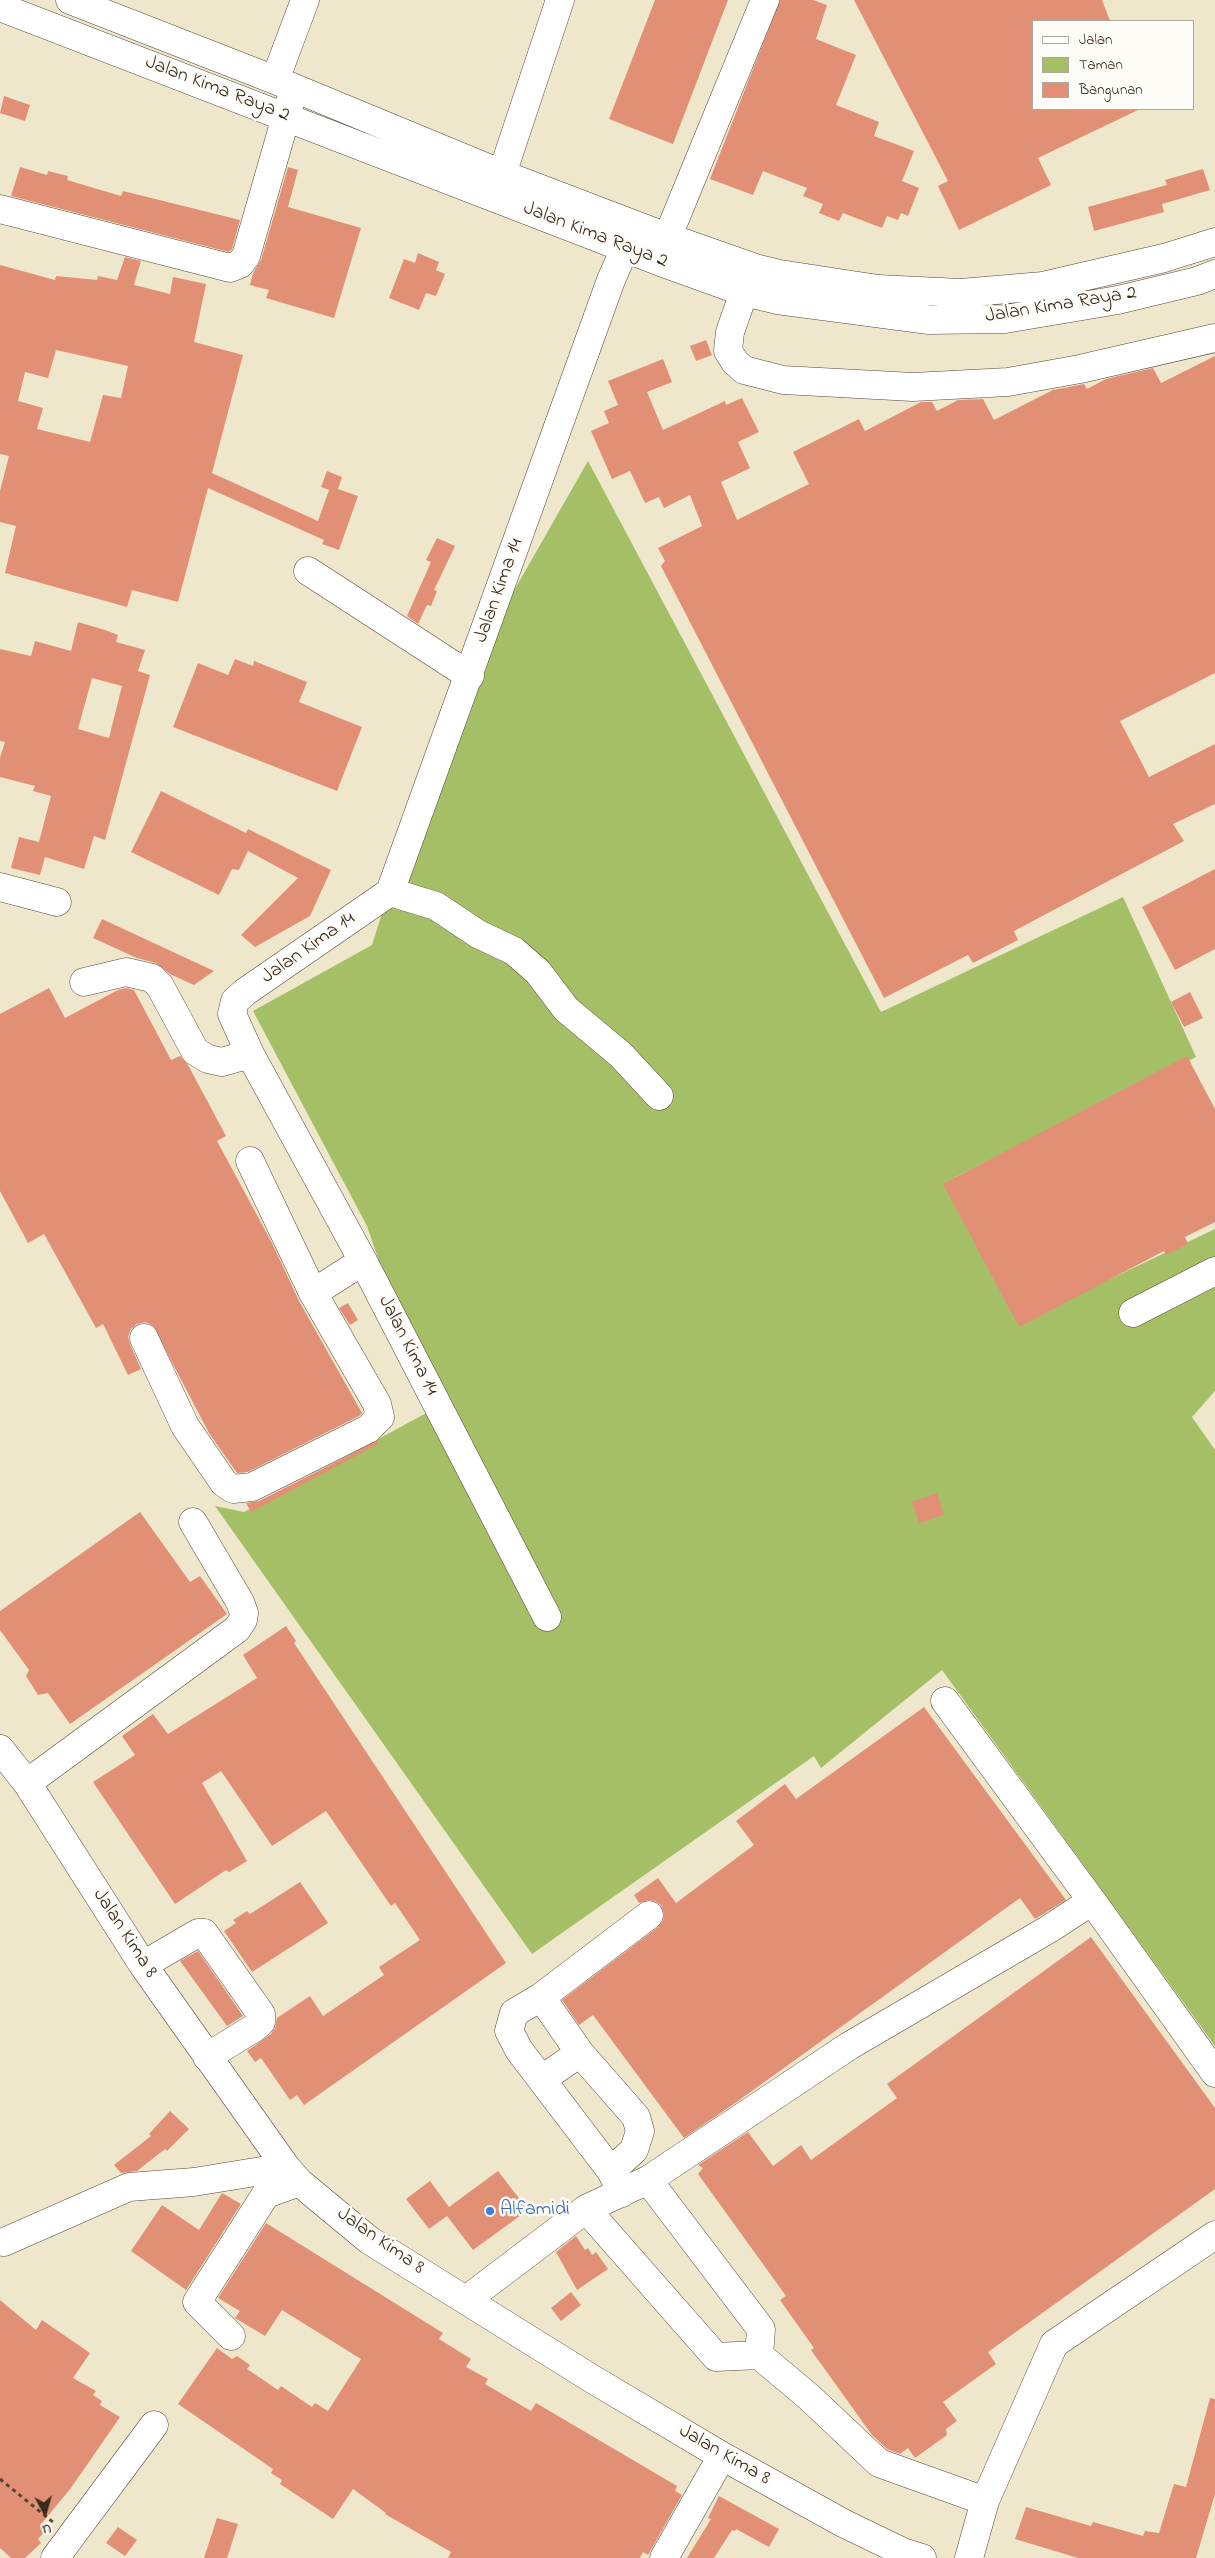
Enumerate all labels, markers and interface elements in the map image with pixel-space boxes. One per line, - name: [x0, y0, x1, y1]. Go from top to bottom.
- legend: [1032, 20, 1195, 110]
- text: Jalan: [1079, 29, 1112, 51]
- street label: Jalan Kima Raya 2: [141, 51, 293, 129]
- text: Taman: [1079, 54, 1123, 76]
- text: Bangunan: [1079, 79, 1143, 101]
- street label: Jalan Kima Raya 2: [519, 197, 671, 275]
- street label: Jalan Kima Raya 2: [984, 282, 1138, 330]
- street label: Jalan Kima 14: [470, 536, 530, 646]
- street label: Jalan Kima 14: [258, 908, 360, 990]
- street label: Jalan Kima 14: [372, 1292, 442, 1400]
- street label: Jalan Kima 8: [86, 1885, 162, 1983]
- place label: Alfamidi: [500, 2199, 570, 2223]
- street label: Jalan Kima 8: [331, 2203, 429, 2281]
- marker: Alfamidi: [484, 2205, 496, 2217]
- street label: Jalan Kima 8: [674, 2420, 774, 2492]
- north arrow: [20, 2488, 70, 2538]
- text: U: [41, 2518, 52, 2539]

